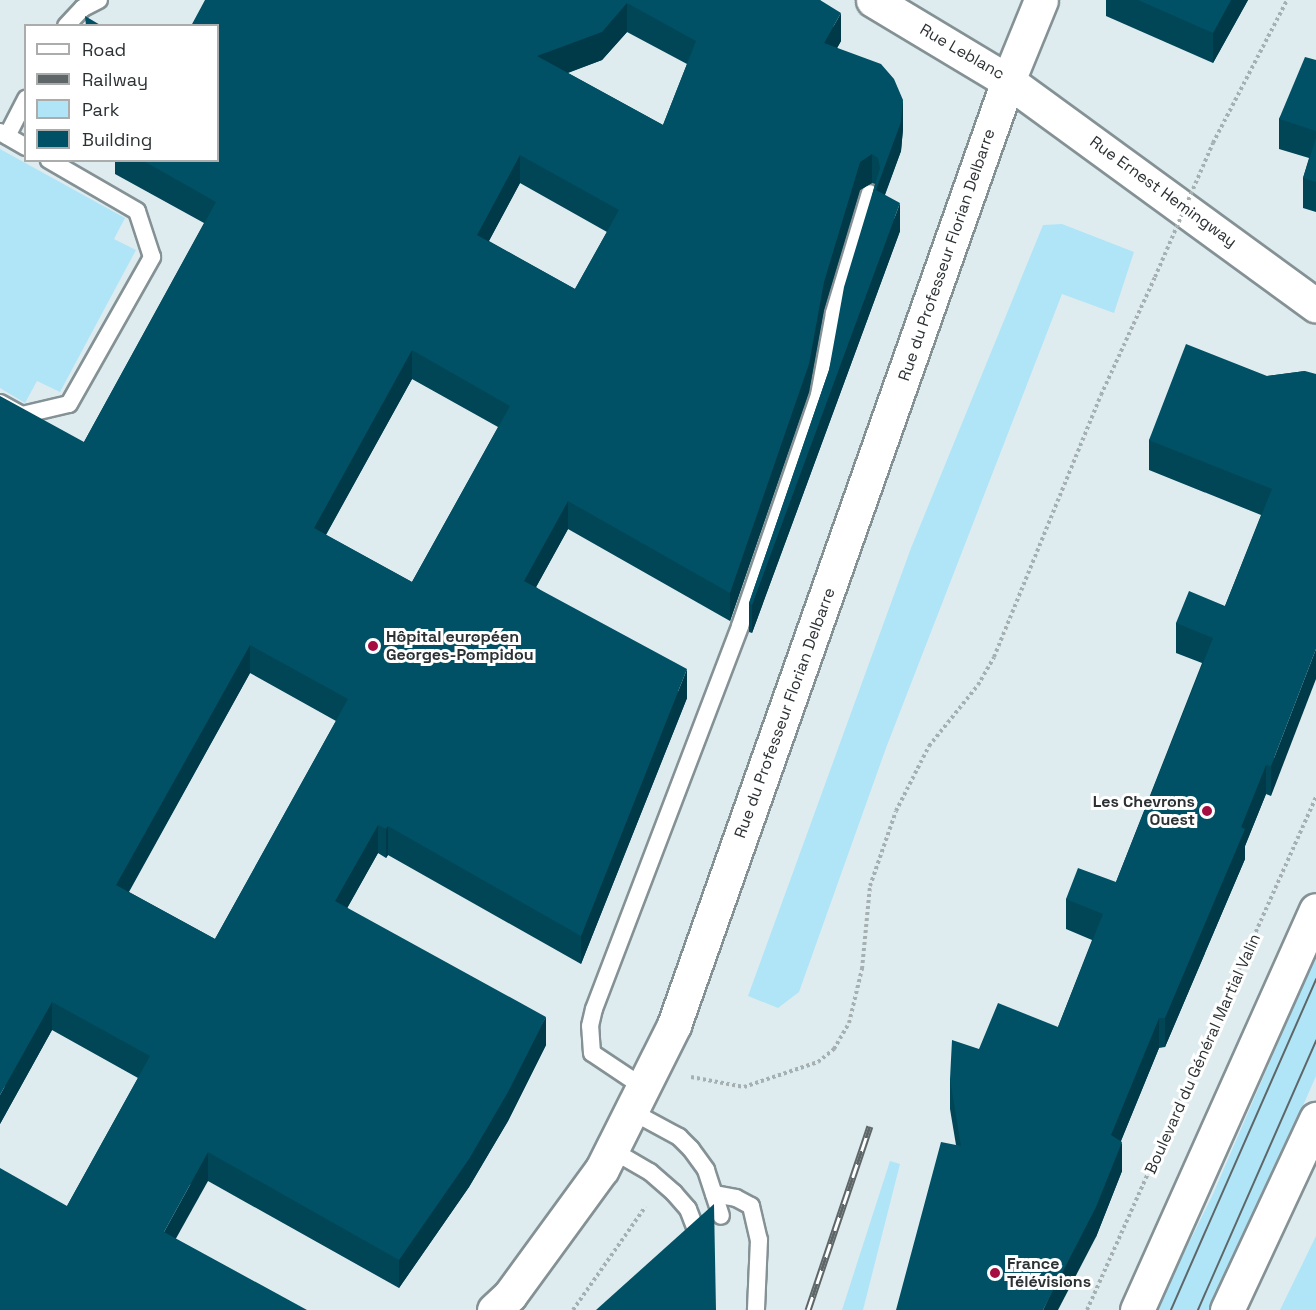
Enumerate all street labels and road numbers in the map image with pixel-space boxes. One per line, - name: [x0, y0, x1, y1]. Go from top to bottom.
- street label: Rue Leblanc: [916, 20, 1008, 84]
- street label: Rue du Professeur Florian Delbarre: [895, 126, 999, 384]
- street label: Rue Ernest Hemingway: [1086, 132, 1240, 252]
- street label: Rue du Professeur Florian Delbarre: [731, 585, 839, 841]
- street label: Boulevard du Général Martial Valin: [1141, 931, 1265, 1177]

